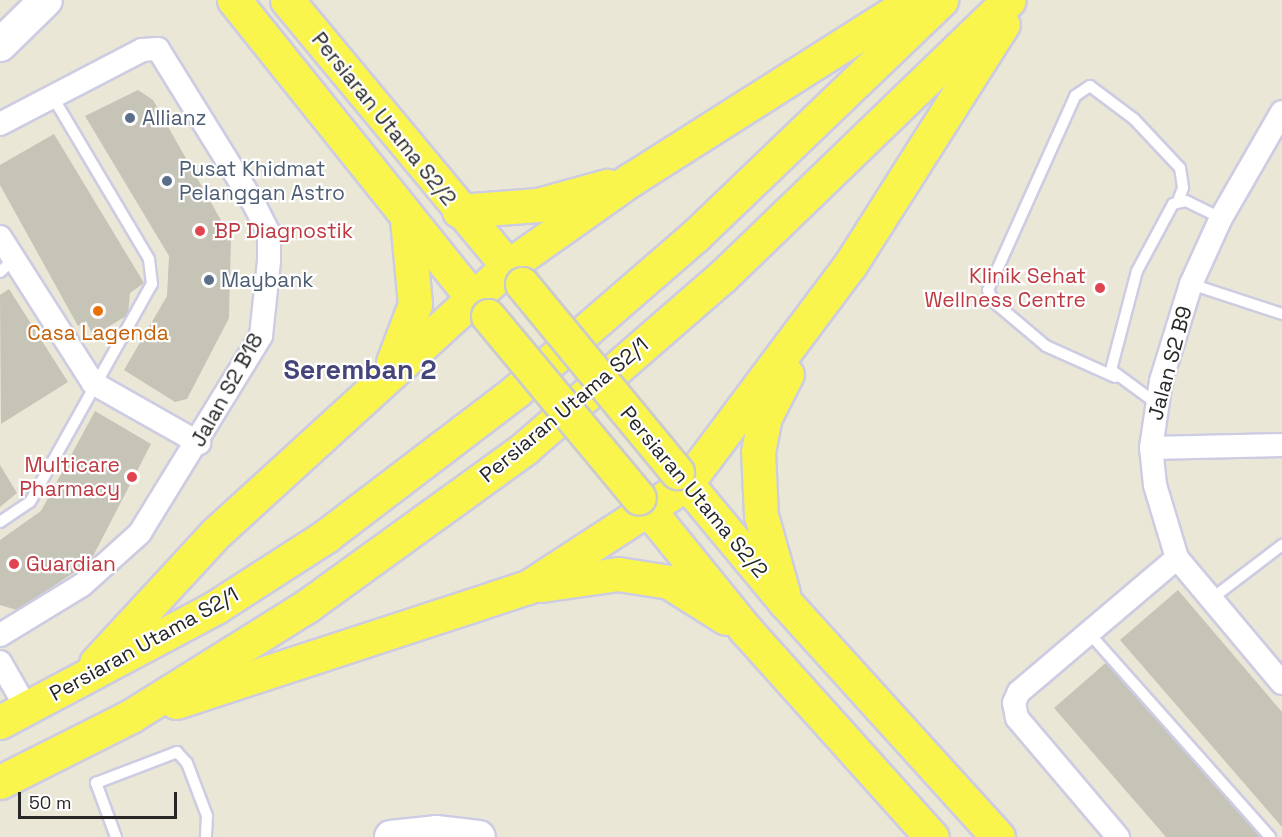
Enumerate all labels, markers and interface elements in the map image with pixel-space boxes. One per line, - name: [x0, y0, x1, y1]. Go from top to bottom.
- street label: Persiaran Utama S2/2: [306, 27, 462, 211]
- place label: Allianz: [142, 105, 207, 131]
- marker: Allianz: [123, 111, 137, 125]
- place label: Pusat Khidmat Pelanggan Astro: [179, 156, 345, 206]
- marker: Pusat Khidmat Pelanggan Astro: [160, 174, 174, 188]
- place label: BP Diagnostik: [214, 218, 353, 244]
- marker: BP Diagnostik: [191, 222, 209, 240]
- place label: Klinik Sehat Wellness Centre: [924, 263, 1086, 313]
- place label: Maybank: [221, 267, 314, 293]
- marker: Maybank: [202, 273, 216, 287]
- marker: Klinik Sehat Wellness Centre: [1091, 279, 1109, 297]
- street label: Jalan S2 B9: [1143, 303, 1197, 423]
- marker: Casa Lagenda: [91, 304, 105, 318]
- place label: Casa Lagenda: [27, 320, 169, 346]
- street label: Jalan S2 B18: [185, 329, 269, 451]
- street label: Persiaran Utama S2/1: [475, 332, 653, 488]
- district label: Seremban 2: [283, 354, 437, 386]
- street label: Persiaran Utama S2/2: [615, 401, 773, 583]
- place label: Multicare Pharmacy: [19, 452, 120, 502]
- marker: Multicare Pharmacy: [125, 470, 139, 484]
- place label: Guardian: [26, 551, 116, 577]
- marker: Guardian: [7, 557, 21, 571]
- street label: Persiaran Utama S2/1: [45, 582, 243, 706]
- scale bar: [21, 780, 180, 818]
- text: 50 m: [29, 791, 71, 814]

